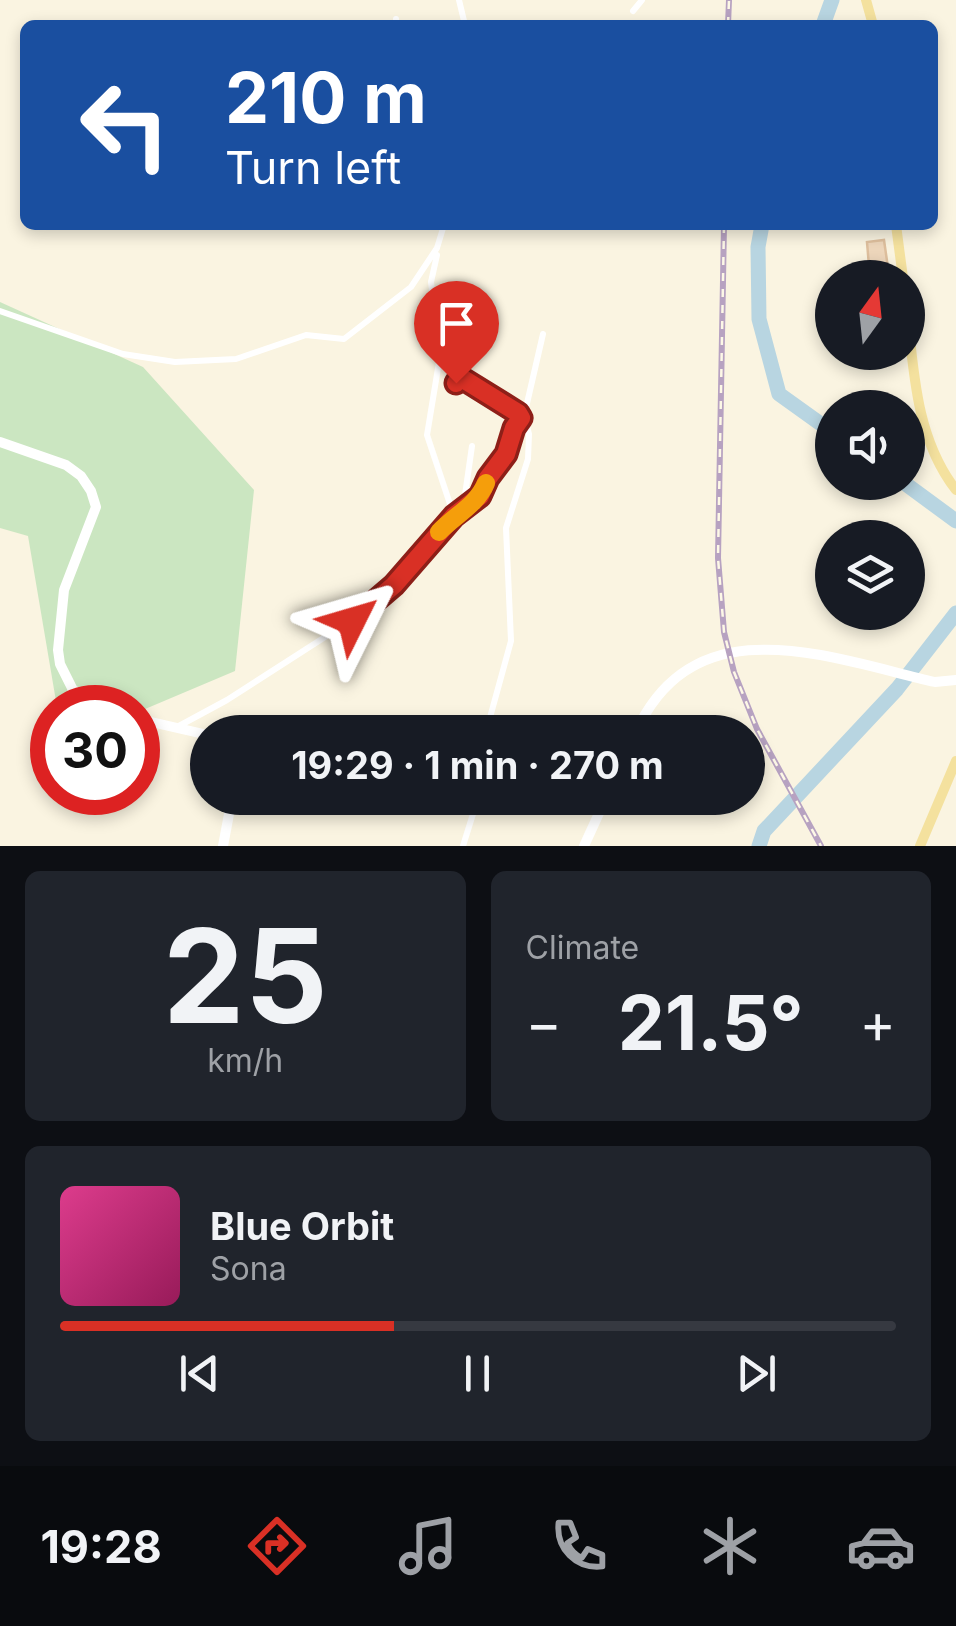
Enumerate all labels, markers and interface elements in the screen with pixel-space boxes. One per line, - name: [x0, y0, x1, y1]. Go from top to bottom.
- text: 210 m: [225, 55, 427, 140]
- icon: left: [60, 60, 190, 190]
- text: Turn left: [225, 140, 401, 195]
- north arrow: [815, 260, 925, 370]
- map controls: [815, 260, 925, 630]
- pin: [414, 281, 499, 384]
- icon: arrive: [429, 296, 484, 351]
- button: sound: [815, 390, 925, 500]
- button: layers: [815, 520, 925, 630]
- position arrow: [300, 569, 404, 673]
- speed limit sign: 30: [30, 685, 160, 815]
- text: 19:29 · 1 min · 270 m: [291, 742, 664, 788]
- text: 25: [163, 897, 328, 1054]
- text: Climate: [526, 928, 639, 967]
- text: 21.5°: [618, 977, 804, 1068]
- text: −: [526, 990, 562, 1056]
- text: +: [860, 990, 896, 1056]
- text: km/h: [207, 1041, 283, 1080]
- text: Blue Orbit: [210, 1203, 394, 1249]
- text: Sona: [210, 1249, 287, 1288]
- icon: previous: [172, 1346, 227, 1401]
- icon: pause: [450, 1346, 505, 1401]
- icon: next: [729, 1346, 784, 1401]
- icon: directions: [242, 1511, 312, 1581]
- icon: music: [393, 1511, 463, 1581]
- icon: phone: [544, 1511, 614, 1581]
- icon: climate: [695, 1511, 765, 1581]
- icon: car: [846, 1511, 916, 1581]
- text: 19:28: [40, 1519, 162, 1574]

